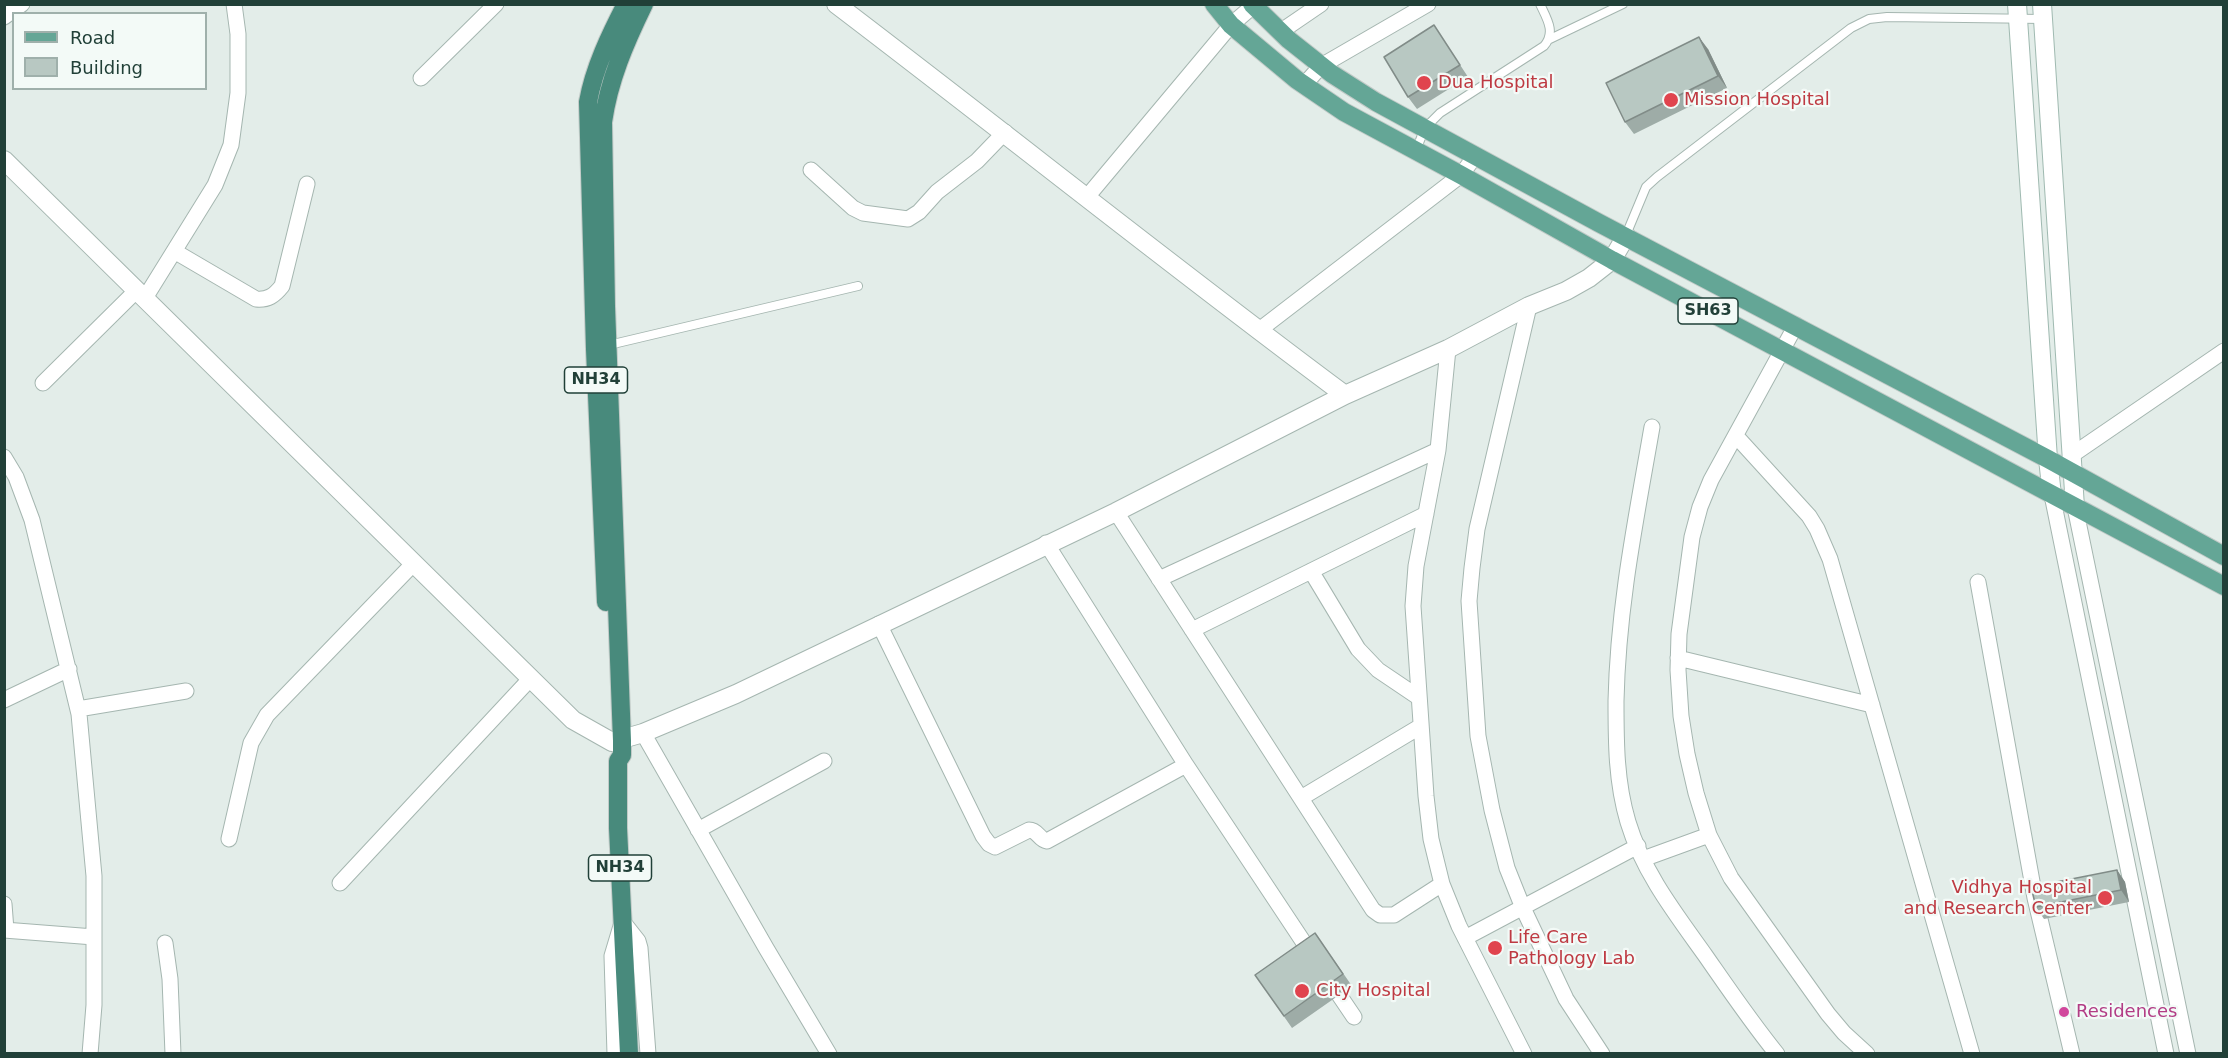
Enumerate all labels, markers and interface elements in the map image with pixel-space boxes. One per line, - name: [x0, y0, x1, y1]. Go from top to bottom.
- legend: [12, 12, 207, 90]
- text: Road: [70, 27, 115, 48]
- text: Building: [70, 57, 143, 78]
- place label: Dua Hospital: [1438, 72, 1553, 94]
- marker: Dua Hospital: [1415, 74, 1433, 92]
- place label: Mission Hospital: [1684, 89, 1830, 111]
- marker: Mission Hospital: [1662, 91, 1680, 109]
- road number: SH63: [1678, 298, 1738, 324]
- road number: NH34: [564, 367, 628, 393]
- road number: NH34: [588, 855, 652, 881]
- place label: Vidhya Hospital and Research Center: [1904, 877, 2092, 920]
- marker: Vidhya Hospital and Research Center: [2096, 889, 2114, 907]
- place label: Life Care Pathology Lab: [1508, 927, 1635, 970]
- marker: Life Care Pathology Lab: [1486, 939, 1504, 957]
- place label: City Hospital: [1316, 980, 1430, 1002]
- marker: City Hospital: [1293, 982, 1311, 1000]
- place label: Residences: [2076, 1001, 2177, 1023]
- marker: Residences: [2057, 1005, 2071, 1019]

